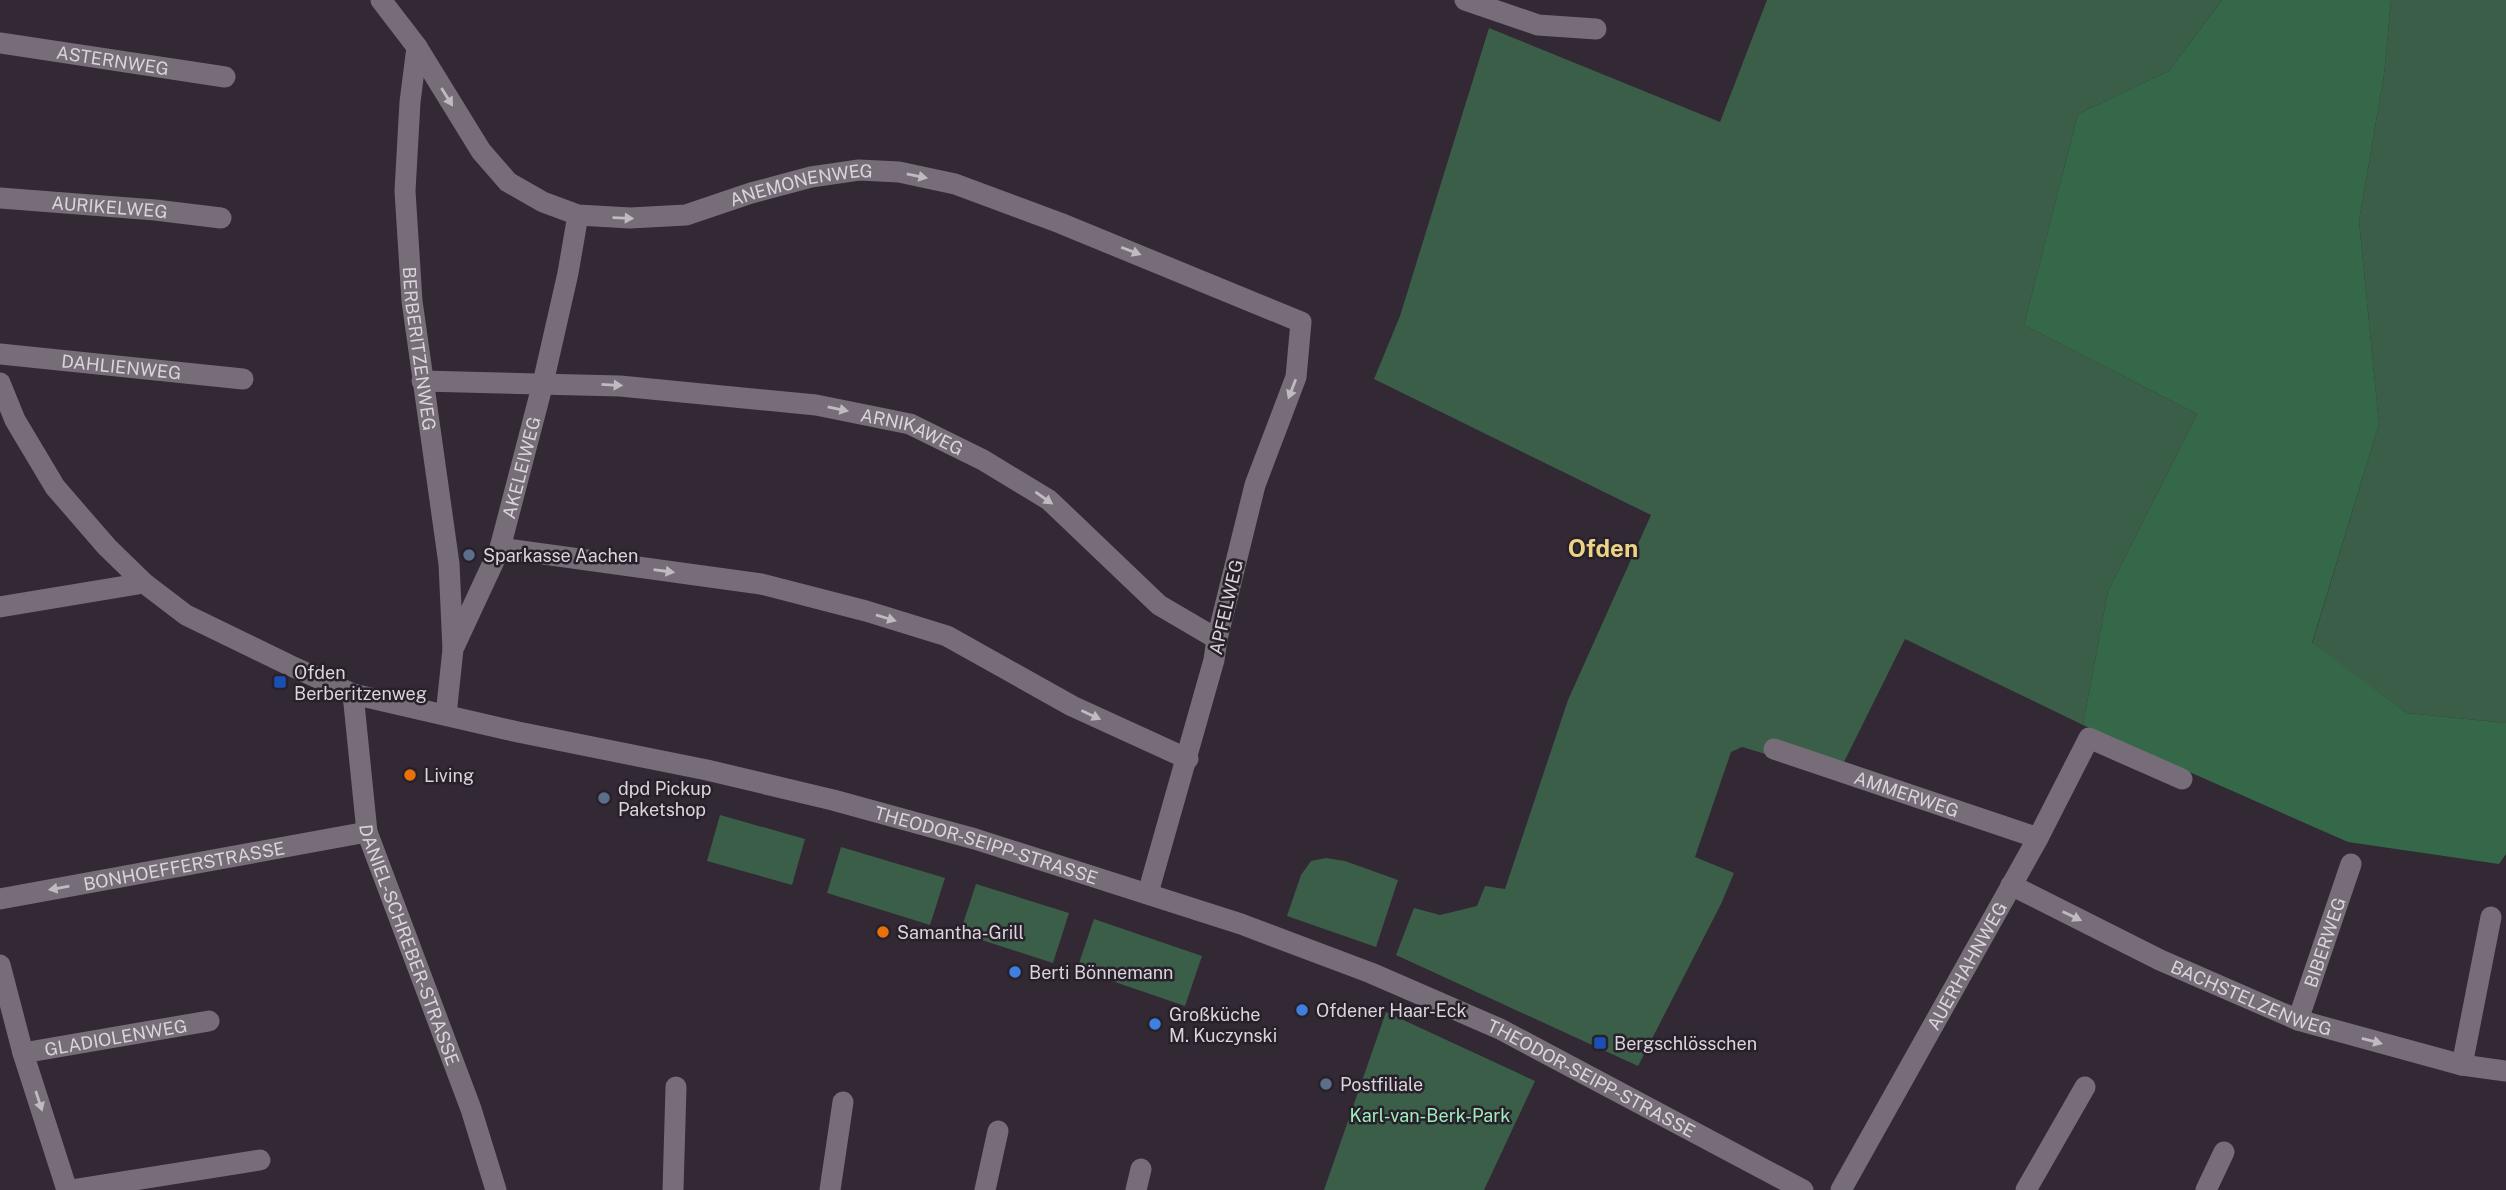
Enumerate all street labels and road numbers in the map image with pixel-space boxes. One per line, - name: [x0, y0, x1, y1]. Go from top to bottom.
- street label: ASTERNWEG: [55, 41, 170, 79]
- street label: ANEMONENWEG: [727, 160, 873, 210]
- street label: AURIKELWEG: [51, 192, 169, 222]
- street label: BERBERITZENWEG: [399, 266, 441, 432]
- street label: DAHLIENWEG: [60, 350, 182, 383]
- street label: ARNIKAWEG: [859, 404, 967, 459]
- street label: AKELEIWEG: [498, 414, 544, 521]
- street label: APFELWEG: [1205, 557, 1247, 657]
- street label: AMMERWEG: [1852, 766, 1962, 821]
- street label: THEODOR-SEIPP-STRASSE: [872, 801, 1101, 888]
- street label: DANIEL-SCHREBER-STRASSE: [356, 823, 464, 1068]
- street label: BONHOEFFERSTRASSE: [82, 837, 286, 894]
- street label: BIBERWEG: [2299, 894, 2349, 990]
- street label: AUERHAHNWEG: [1922, 898, 2011, 1034]
- street label: BACHSTELZENWEG: [2168, 956, 2334, 1039]
- street label: GLADIOLENWEG: [43, 1014, 189, 1060]
- street label: THEODOR-SEIPP-STRASSE: [1484, 1014, 1699, 1141]

